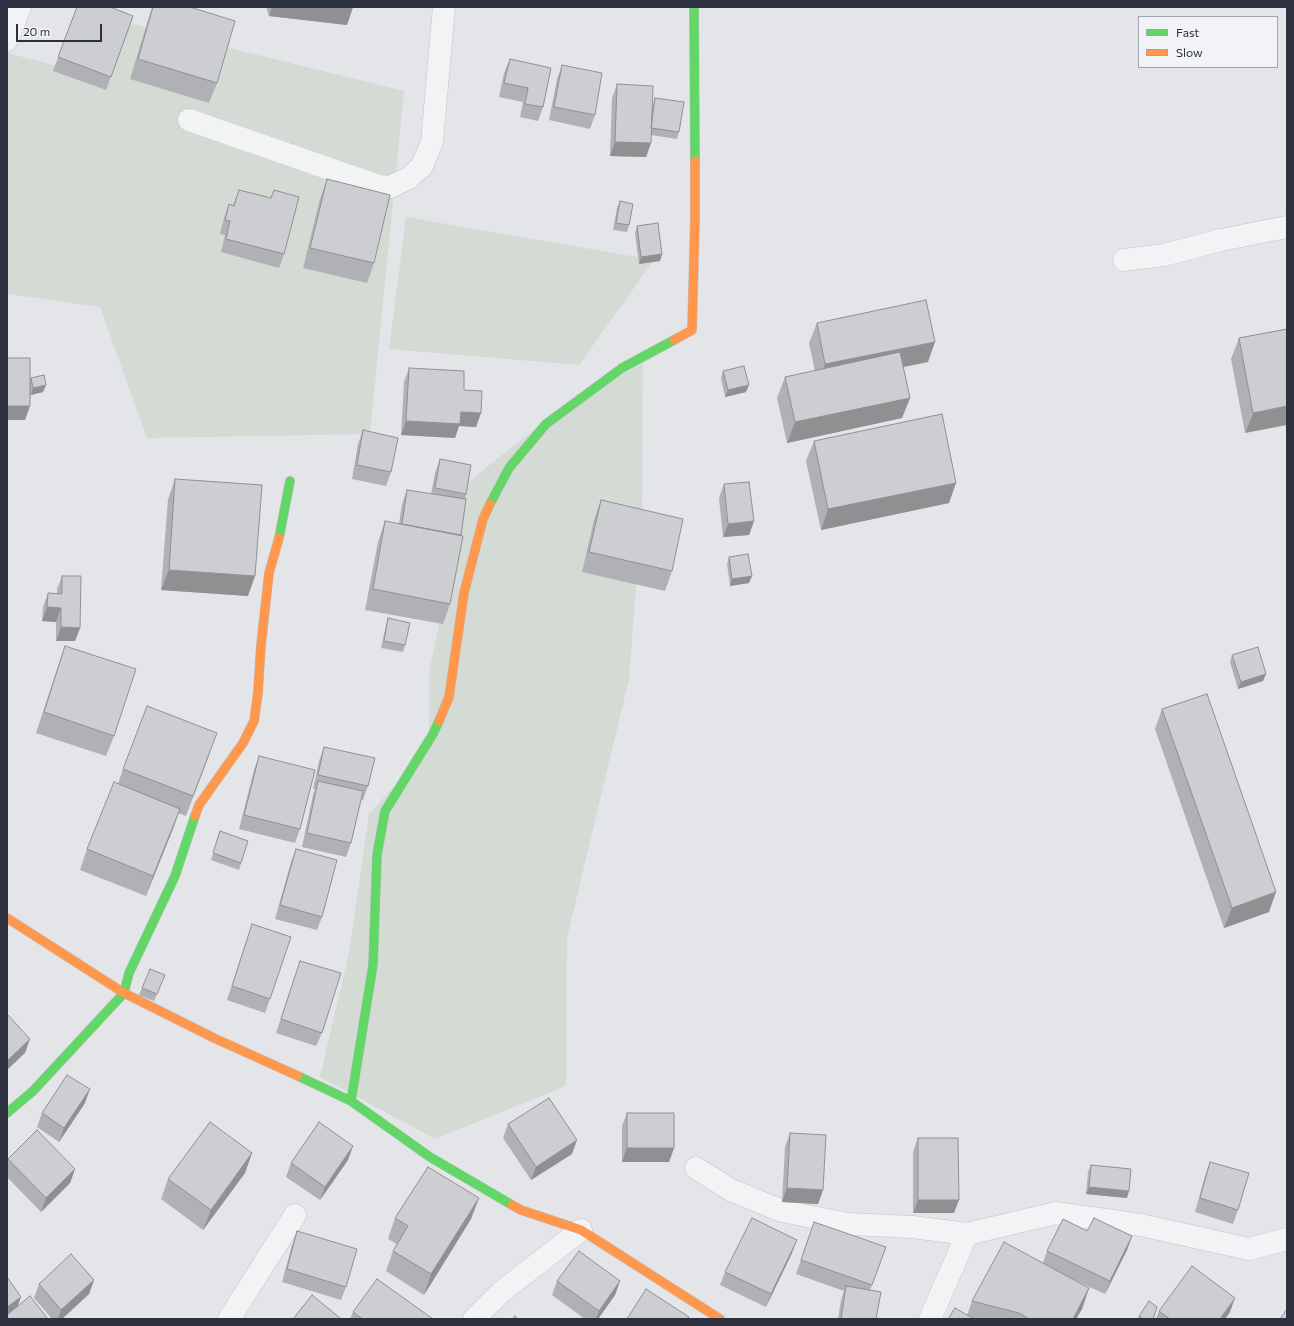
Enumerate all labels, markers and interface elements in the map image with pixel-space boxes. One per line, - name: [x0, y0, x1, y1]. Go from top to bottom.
- scale bar: [18, 16, 104, 42]
- legend: [1138, 16, 1278, 68]
- text: 20 m: [23, 24, 50, 38]
- text: Fast: [1176, 25, 1199, 39]
- text: Slow: [1176, 45, 1203, 59]

